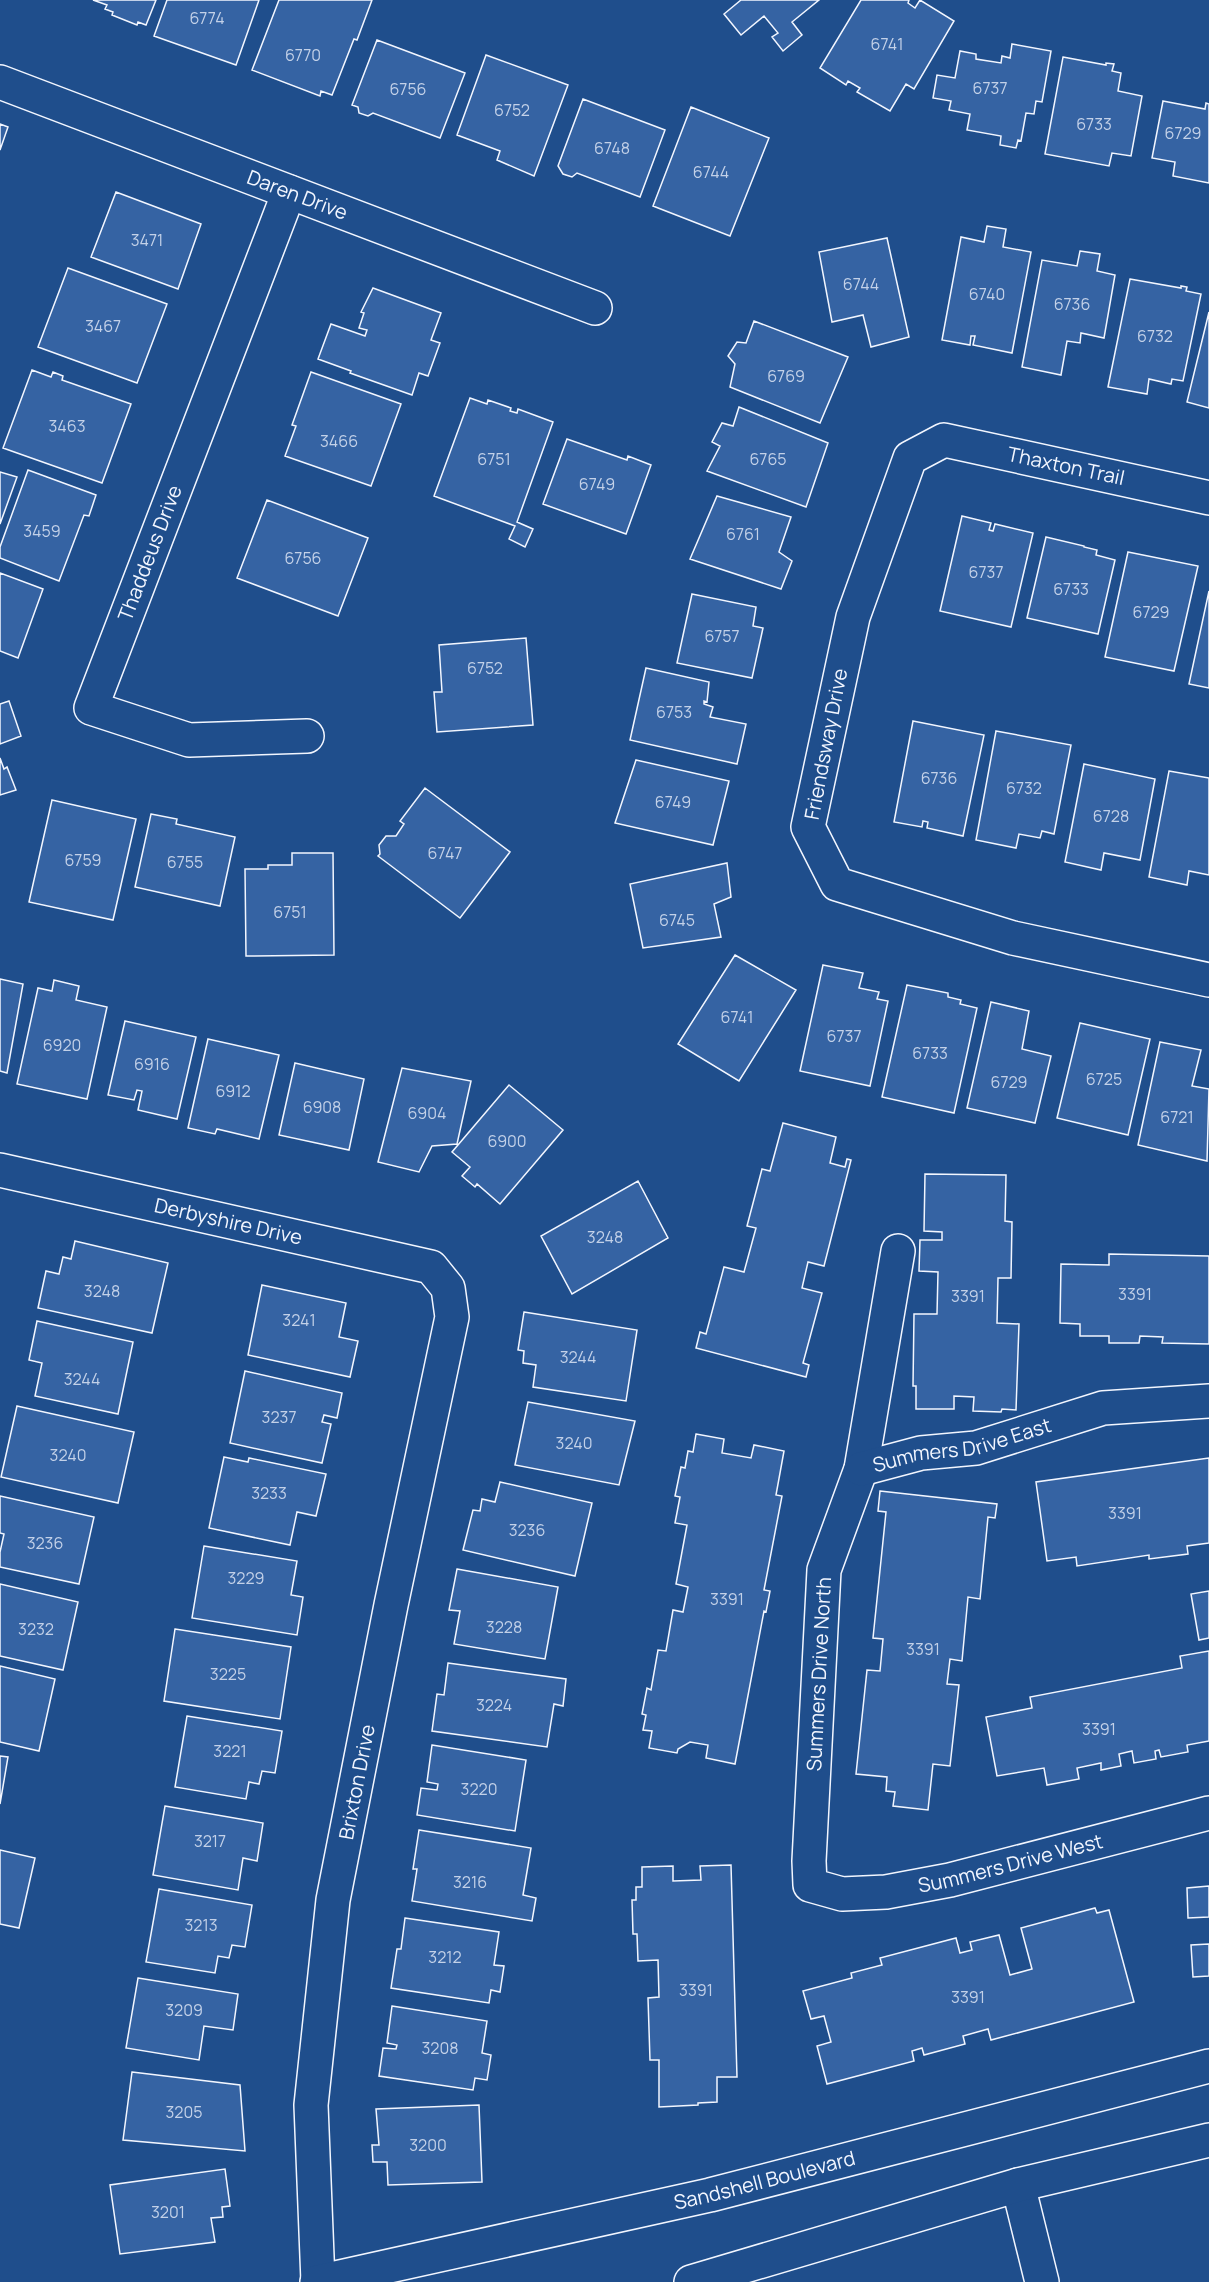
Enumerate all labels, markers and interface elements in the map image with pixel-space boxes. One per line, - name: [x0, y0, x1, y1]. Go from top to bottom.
- house number: 6774: [189, 7, 225, 29]
- house number: 6741: [871, 33, 904, 55]
- house number: 6770: [285, 44, 321, 66]
- house number: 6737: [973, 77, 1007, 99]
- house number: 6756: [389, 78, 427, 100]
- house number: 6752: [494, 99, 530, 121]
- house number: 6733: [1076, 113, 1112, 135]
- house number: 6729: [1164, 122, 1202, 144]
- house number: 6748: [594, 137, 630, 159]
- house number: 6744: [693, 161, 729, 183]
- street label: Daren Drive: [243, 163, 352, 226]
- house number: 3471: [131, 229, 163, 251]
- house number: 6744: [843, 273, 879, 295]
- house number: 6740: [969, 283, 1005, 305]
- house number: 6736: [1054, 293, 1090, 315]
- house number: 3467: [85, 315, 121, 337]
- house number: 6732: [1137, 325, 1173, 347]
- house number: 6769: [767, 365, 805, 387]
- house number: 3463: [48, 415, 86, 437]
- house number: 3466: [320, 430, 358, 452]
- street label: Thaxton Trail: [1005, 440, 1127, 491]
- house number: 6751: [477, 448, 511, 470]
- house number: 6765: [749, 448, 787, 470]
- house number: 6749: [579, 473, 615, 495]
- street label: Thaddeus Drive: [111, 481, 188, 625]
- house number: 3459: [23, 520, 61, 542]
- house number: 6761: [726, 523, 760, 545]
- house number: 6756: [284, 547, 322, 569]
- house number: 6737: [969, 561, 1003, 583]
- house number: 6733: [1053, 578, 1089, 600]
- house number: 6729: [1132, 601, 1170, 623]
- house number: 6757: [704, 625, 740, 647]
- house number: 6752: [467, 657, 503, 679]
- street label: Friendsway Drive: [798, 666, 853, 822]
- house number: 6753: [656, 701, 692, 723]
- house number: 6736: [921, 767, 957, 789]
- house number: 6732: [1006, 777, 1042, 799]
- house number: 6749: [655, 791, 691, 813]
- house number: 6728: [1093, 805, 1129, 827]
- house number: 6747: [428, 842, 462, 864]
- house number: 6759: [64, 849, 102, 871]
- house number: 6755: [167, 851, 203, 873]
- house number: 6751: [273, 901, 307, 923]
- house number: 6745: [659, 909, 695, 931]
- house number: 6741: [721, 1006, 754, 1028]
- house number: 6737: [827, 1025, 861, 1047]
- house number: 6920: [43, 1034, 81, 1056]
- house number: 6733: [912, 1042, 948, 1064]
- house number: 6916: [134, 1053, 170, 1075]
- house number: 6725: [1086, 1068, 1122, 1090]
- house number: 6729: [990, 1071, 1028, 1093]
- house number: 6912: [215, 1080, 251, 1102]
- house number: 6908: [303, 1096, 341, 1118]
- house number: 6904: [408, 1102, 446, 1124]
- house number: 6721: [1160, 1106, 1194, 1128]
- house number: 6900: [487, 1130, 527, 1152]
- street label: Derbyshire Drive: [152, 1191, 305, 1251]
- house number: 3248: [587, 1226, 623, 1248]
- house number: 3248: [84, 1280, 120, 1302]
- house number: 3391: [1118, 1283, 1152, 1305]
- house number: 3391: [951, 1285, 985, 1307]
- house number: 3241: [282, 1309, 316, 1331]
- house number: 3244: [560, 1346, 596, 1368]
- house number: 3244: [64, 1368, 100, 1390]
- house number: 3237: [262, 1406, 296, 1428]
- street label: Summers Drive East: [869, 1411, 1054, 1478]
- house number: 3240: [556, 1432, 592, 1454]
- house number: 3240: [50, 1444, 86, 1466]
- house number: 3233: [251, 1482, 287, 1504]
- house number: 3391: [1108, 1502, 1142, 1524]
- house number: 3236: [509, 1519, 545, 1541]
- house number: 3236: [27, 1532, 63, 1554]
- house number: 3229: [227, 1567, 265, 1589]
- street label: Summers Drive North: [800, 1576, 837, 1772]
- house number: 3391: [710, 1588, 744, 1610]
- house number: 3228: [486, 1616, 522, 1638]
- house number: 3232: [18, 1618, 54, 1640]
- house number: 3391: [906, 1638, 940, 1660]
- house number: 3225: [210, 1663, 246, 1685]
- house number: 3224: [476, 1694, 512, 1716]
- house number: 3391: [1082, 1718, 1116, 1740]
- street label: Brixton Drive: [332, 1722, 381, 1842]
- house number: 3221: [213, 1740, 247, 1762]
- house number: 3220: [461, 1778, 497, 1800]
- street label: Summers Drive West: [916, 1827, 1106, 1899]
- house number: 3217: [194, 1830, 226, 1852]
- house number: 3216: [453, 1871, 487, 1893]
- house number: 3213: [184, 1914, 218, 1936]
- house number: 3212: [428, 1946, 462, 1968]
- house number: 3391: [679, 1979, 713, 2001]
- house number: 3391: [951, 1986, 985, 2008]
- house number: 3209: [165, 1999, 203, 2021]
- house number: 3208: [421, 2037, 459, 2059]
- house number: 3205: [166, 2101, 202, 2123]
- house number: 3200: [409, 2134, 447, 2156]
- street label: Sandshell Boulevard: [671, 2144, 858, 2216]
- house number: 3201: [151, 2201, 185, 2223]

